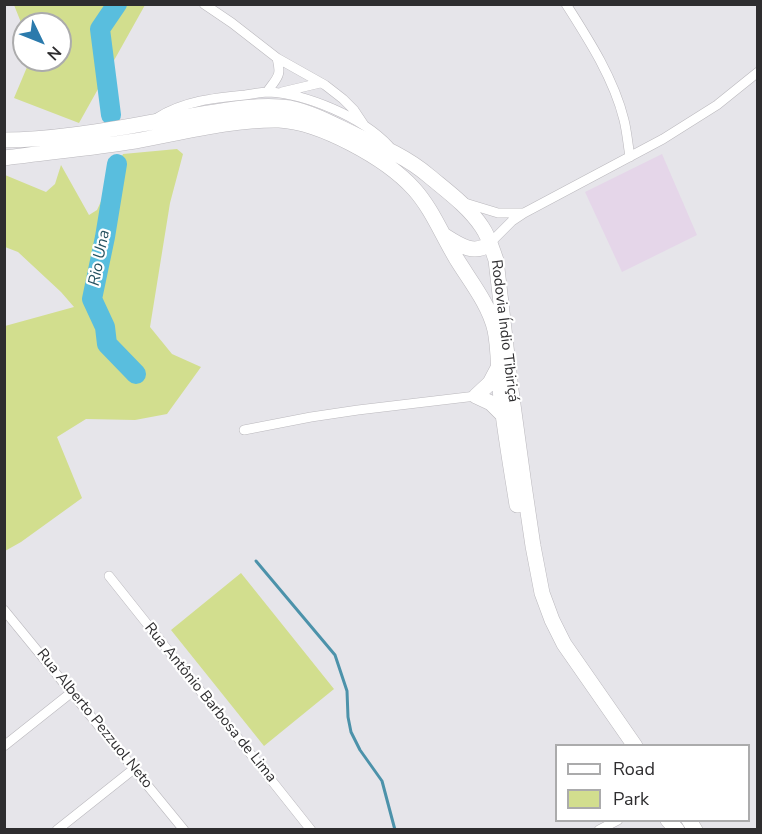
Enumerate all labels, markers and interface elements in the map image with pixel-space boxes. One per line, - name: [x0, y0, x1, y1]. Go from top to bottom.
- north arrow: [12, 12, 72, 72]
- text: N: [42, 41, 66, 65]
- water label: Rio Una: [85, 228, 115, 288]
- street label: Rodovia Índio Tibiriçá: [486, 259, 522, 403]
- street label: Rua Antônio Barbosa de Lima: [140, 620, 280, 786]
- street label: Rua Alberto Pezzuol Neto: [32, 646, 156, 792]
- legend: [555, 744, 750, 822]
- text: Road: [613, 757, 655, 781]
- text: Park: [613, 787, 649, 811]

